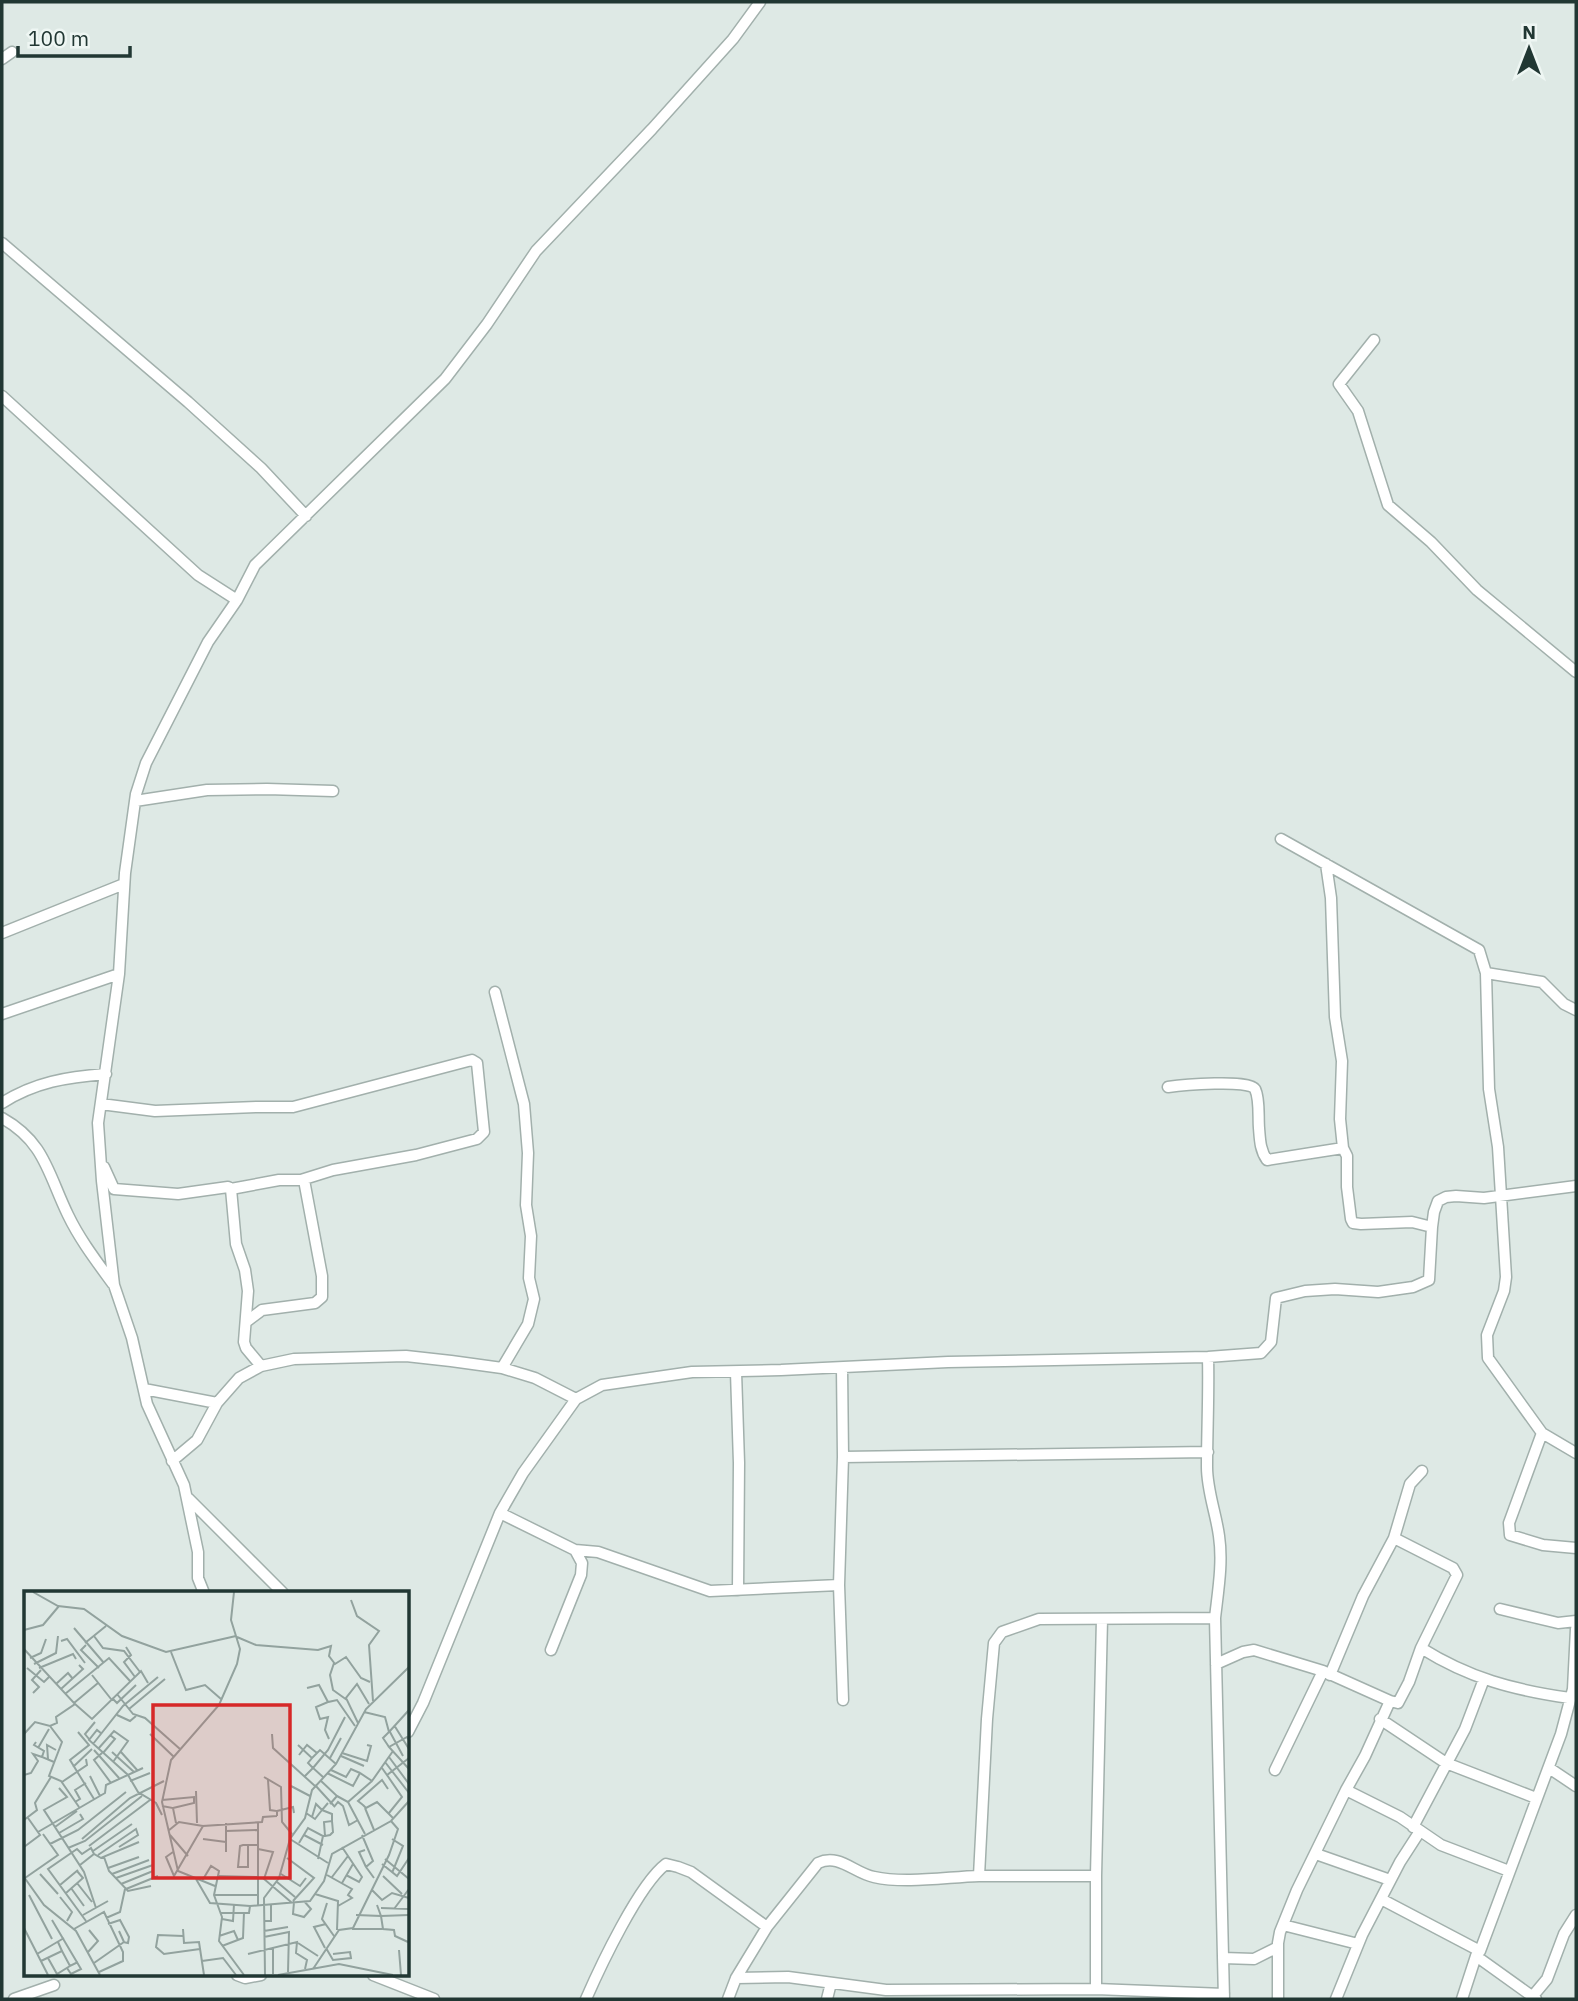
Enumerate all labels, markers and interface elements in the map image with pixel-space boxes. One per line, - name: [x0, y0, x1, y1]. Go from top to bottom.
- scale bar: [18, 14, 130, 58]
- north arrow: [1494, 14, 1564, 84]
- text: N: [1522, 20, 1536, 44]
- text: 100 m: [28, 24, 89, 52]
- inset map: [24, 1591, 410, 1976]

